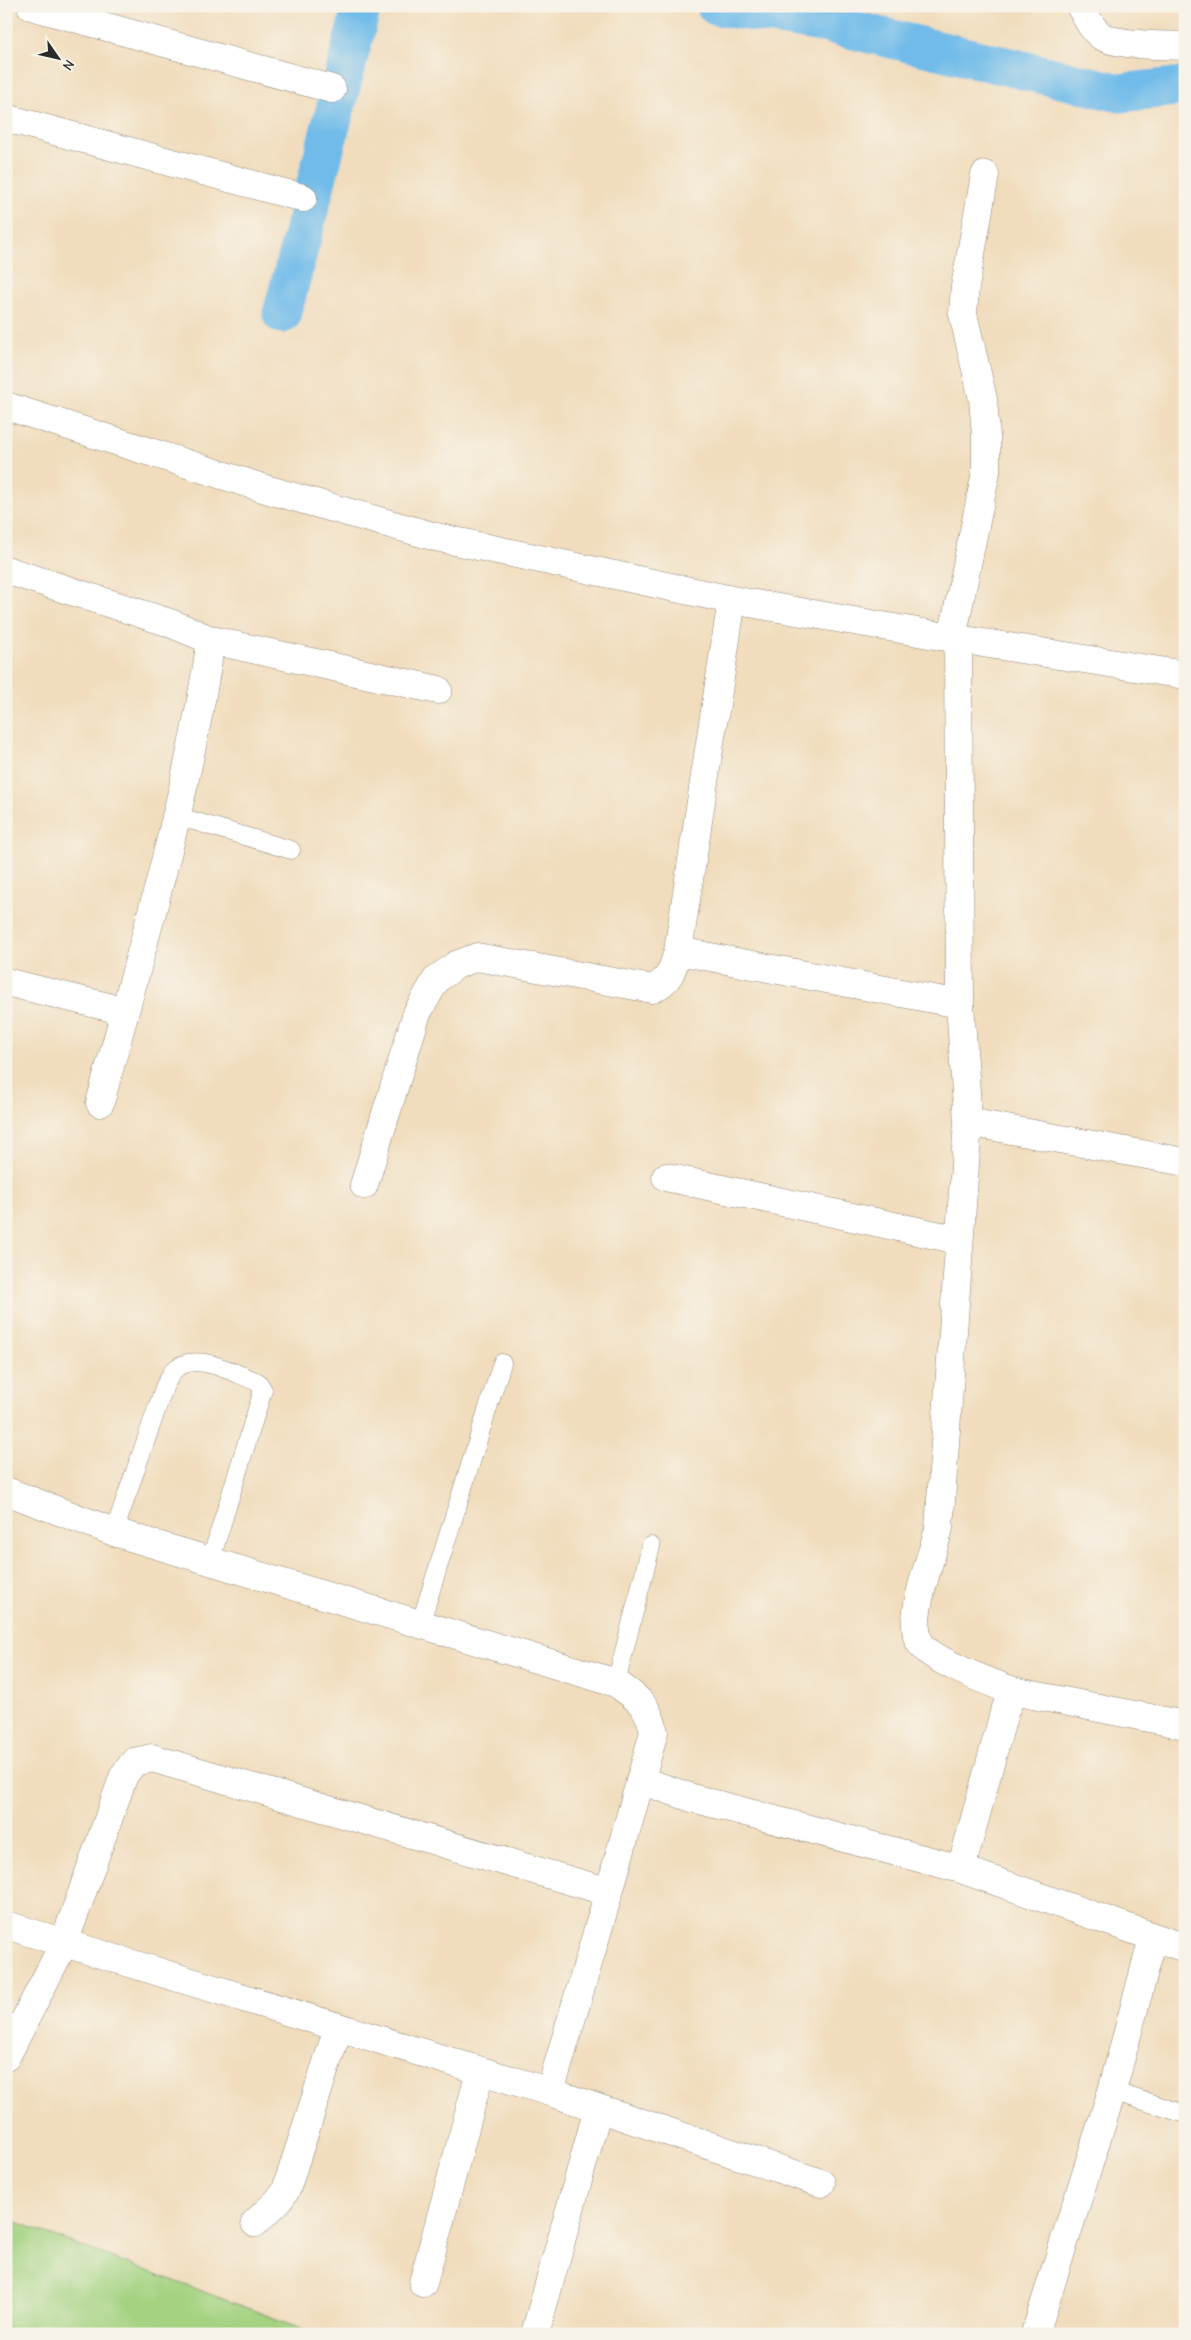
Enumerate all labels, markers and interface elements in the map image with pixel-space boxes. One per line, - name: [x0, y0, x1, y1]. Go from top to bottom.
- north arrow: [32, 32, 82, 82]
- text: N: [59, 56, 78, 74]

